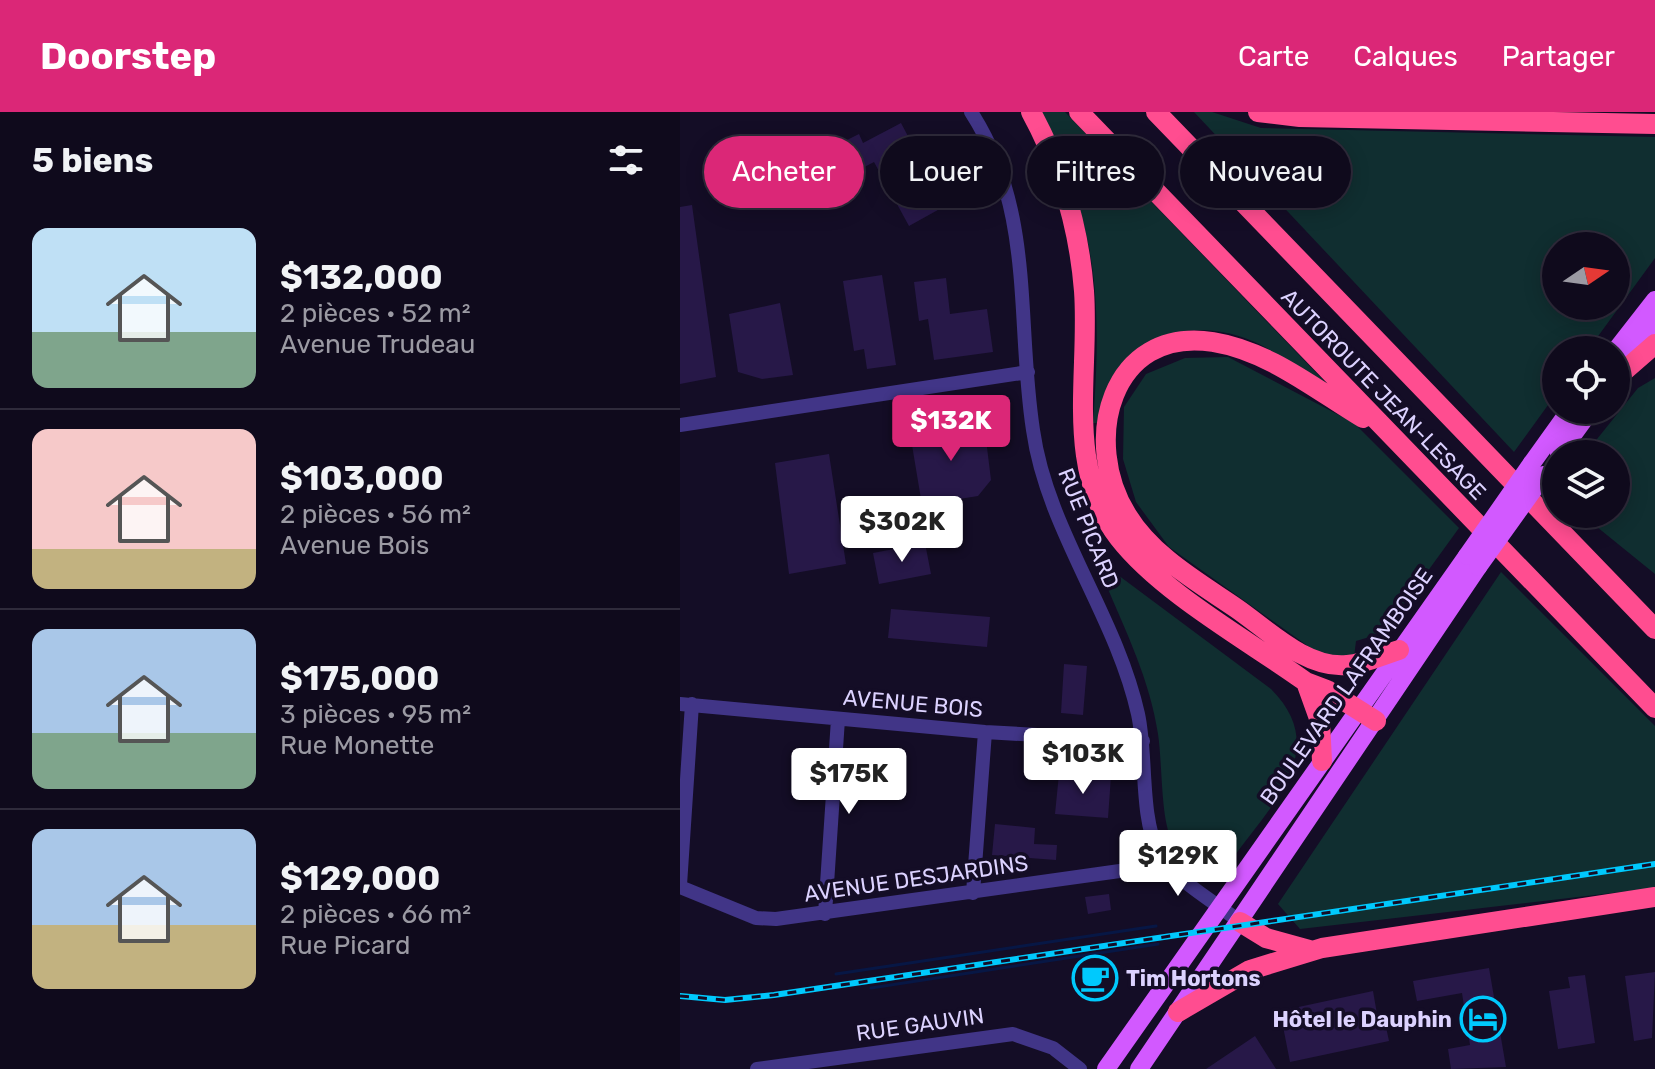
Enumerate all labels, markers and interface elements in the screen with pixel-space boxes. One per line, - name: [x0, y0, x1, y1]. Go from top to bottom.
- text: Doorstep: [40, 33, 216, 79]
- text: Carte: [1238, 40, 1309, 73]
- text: Calques: [1353, 40, 1458, 73]
- text: Partager: [1502, 40, 1615, 73]
- chip: Acheter: [704, 136, 864, 208]
- chip: Louer: [880, 136, 1011, 208]
- chip: Filtres: [1027, 136, 1164, 208]
- chip: Nouveau: [1180, 136, 1351, 208]
- icon: filters: [604, 138, 648, 182]
- text: 5 biens: [32, 140, 153, 181]
- north arrow: [1542, 232, 1630, 320]
- map controls: [1542, 232, 1630, 528]
- text: $132,000: [280, 257, 443, 298]
- icon: home: [96, 260, 192, 356]
- street label: AUTOROUTE JEAN-LESAGE: [1276, 283, 1492, 505]
- text: 2 pièces · 52 m²: [280, 298, 471, 329]
- text: Avenue Trudeau: [280, 329, 475, 360]
- button: locate: [1542, 336, 1630, 424]
- pin: $132K: [895, 395, 1007, 463]
- text: $132K: [910, 405, 992, 436]
- button: layers: [1542, 440, 1630, 528]
- text: $103,000: [280, 458, 444, 499]
- icon: home: [96, 461, 192, 557]
- street label: RUE PICARD: [1052, 464, 1125, 592]
- pin: $302K: [846, 496, 958, 564]
- text: 2 pièces · 56 m²: [280, 499, 471, 530]
- text: $302K: [859, 506, 945, 537]
- text: Avenue Bois: [280, 530, 429, 561]
- street label: BOULEVARD LAFRAMBOISE: [1254, 563, 1439, 810]
- text: $175,000: [280, 658, 440, 699]
- icon: home: [96, 661, 192, 757]
- street label: AVENUE BOIS: [842, 684, 984, 723]
- text: 3 pièces · 95 m²: [280, 699, 471, 730]
- pin: $103K: [1027, 728, 1139, 796]
- text: Rue Monette: [280, 730, 434, 761]
- text: $103K: [1042, 738, 1124, 769]
- pin: $175K: [793, 748, 905, 816]
- text: $175K: [809, 758, 889, 789]
- pin: $129K: [1122, 830, 1234, 898]
- text: $129K: [1137, 840, 1219, 871]
- street label: AVENUE DESJARDINS: [802, 849, 1030, 908]
- text: $129,000: [280, 858, 440, 899]
- icon: home: [96, 861, 192, 957]
- text: 2 pièces · 66 m²: [280, 899, 471, 930]
- text: Rue Picard: [280, 930, 410, 961]
- cafe icon: Tim Hortons: [1071, 954, 1119, 1002]
- place label: Tim Hortons: [1126, 965, 1261, 992]
- hotel icon: Hôtel le Dauphin: [1459, 995, 1507, 1043]
- street label: RUE GAUVIN: [854, 1002, 986, 1047]
- place label: Hôtel le Dauphin: [1272, 1006, 1452, 1033]

